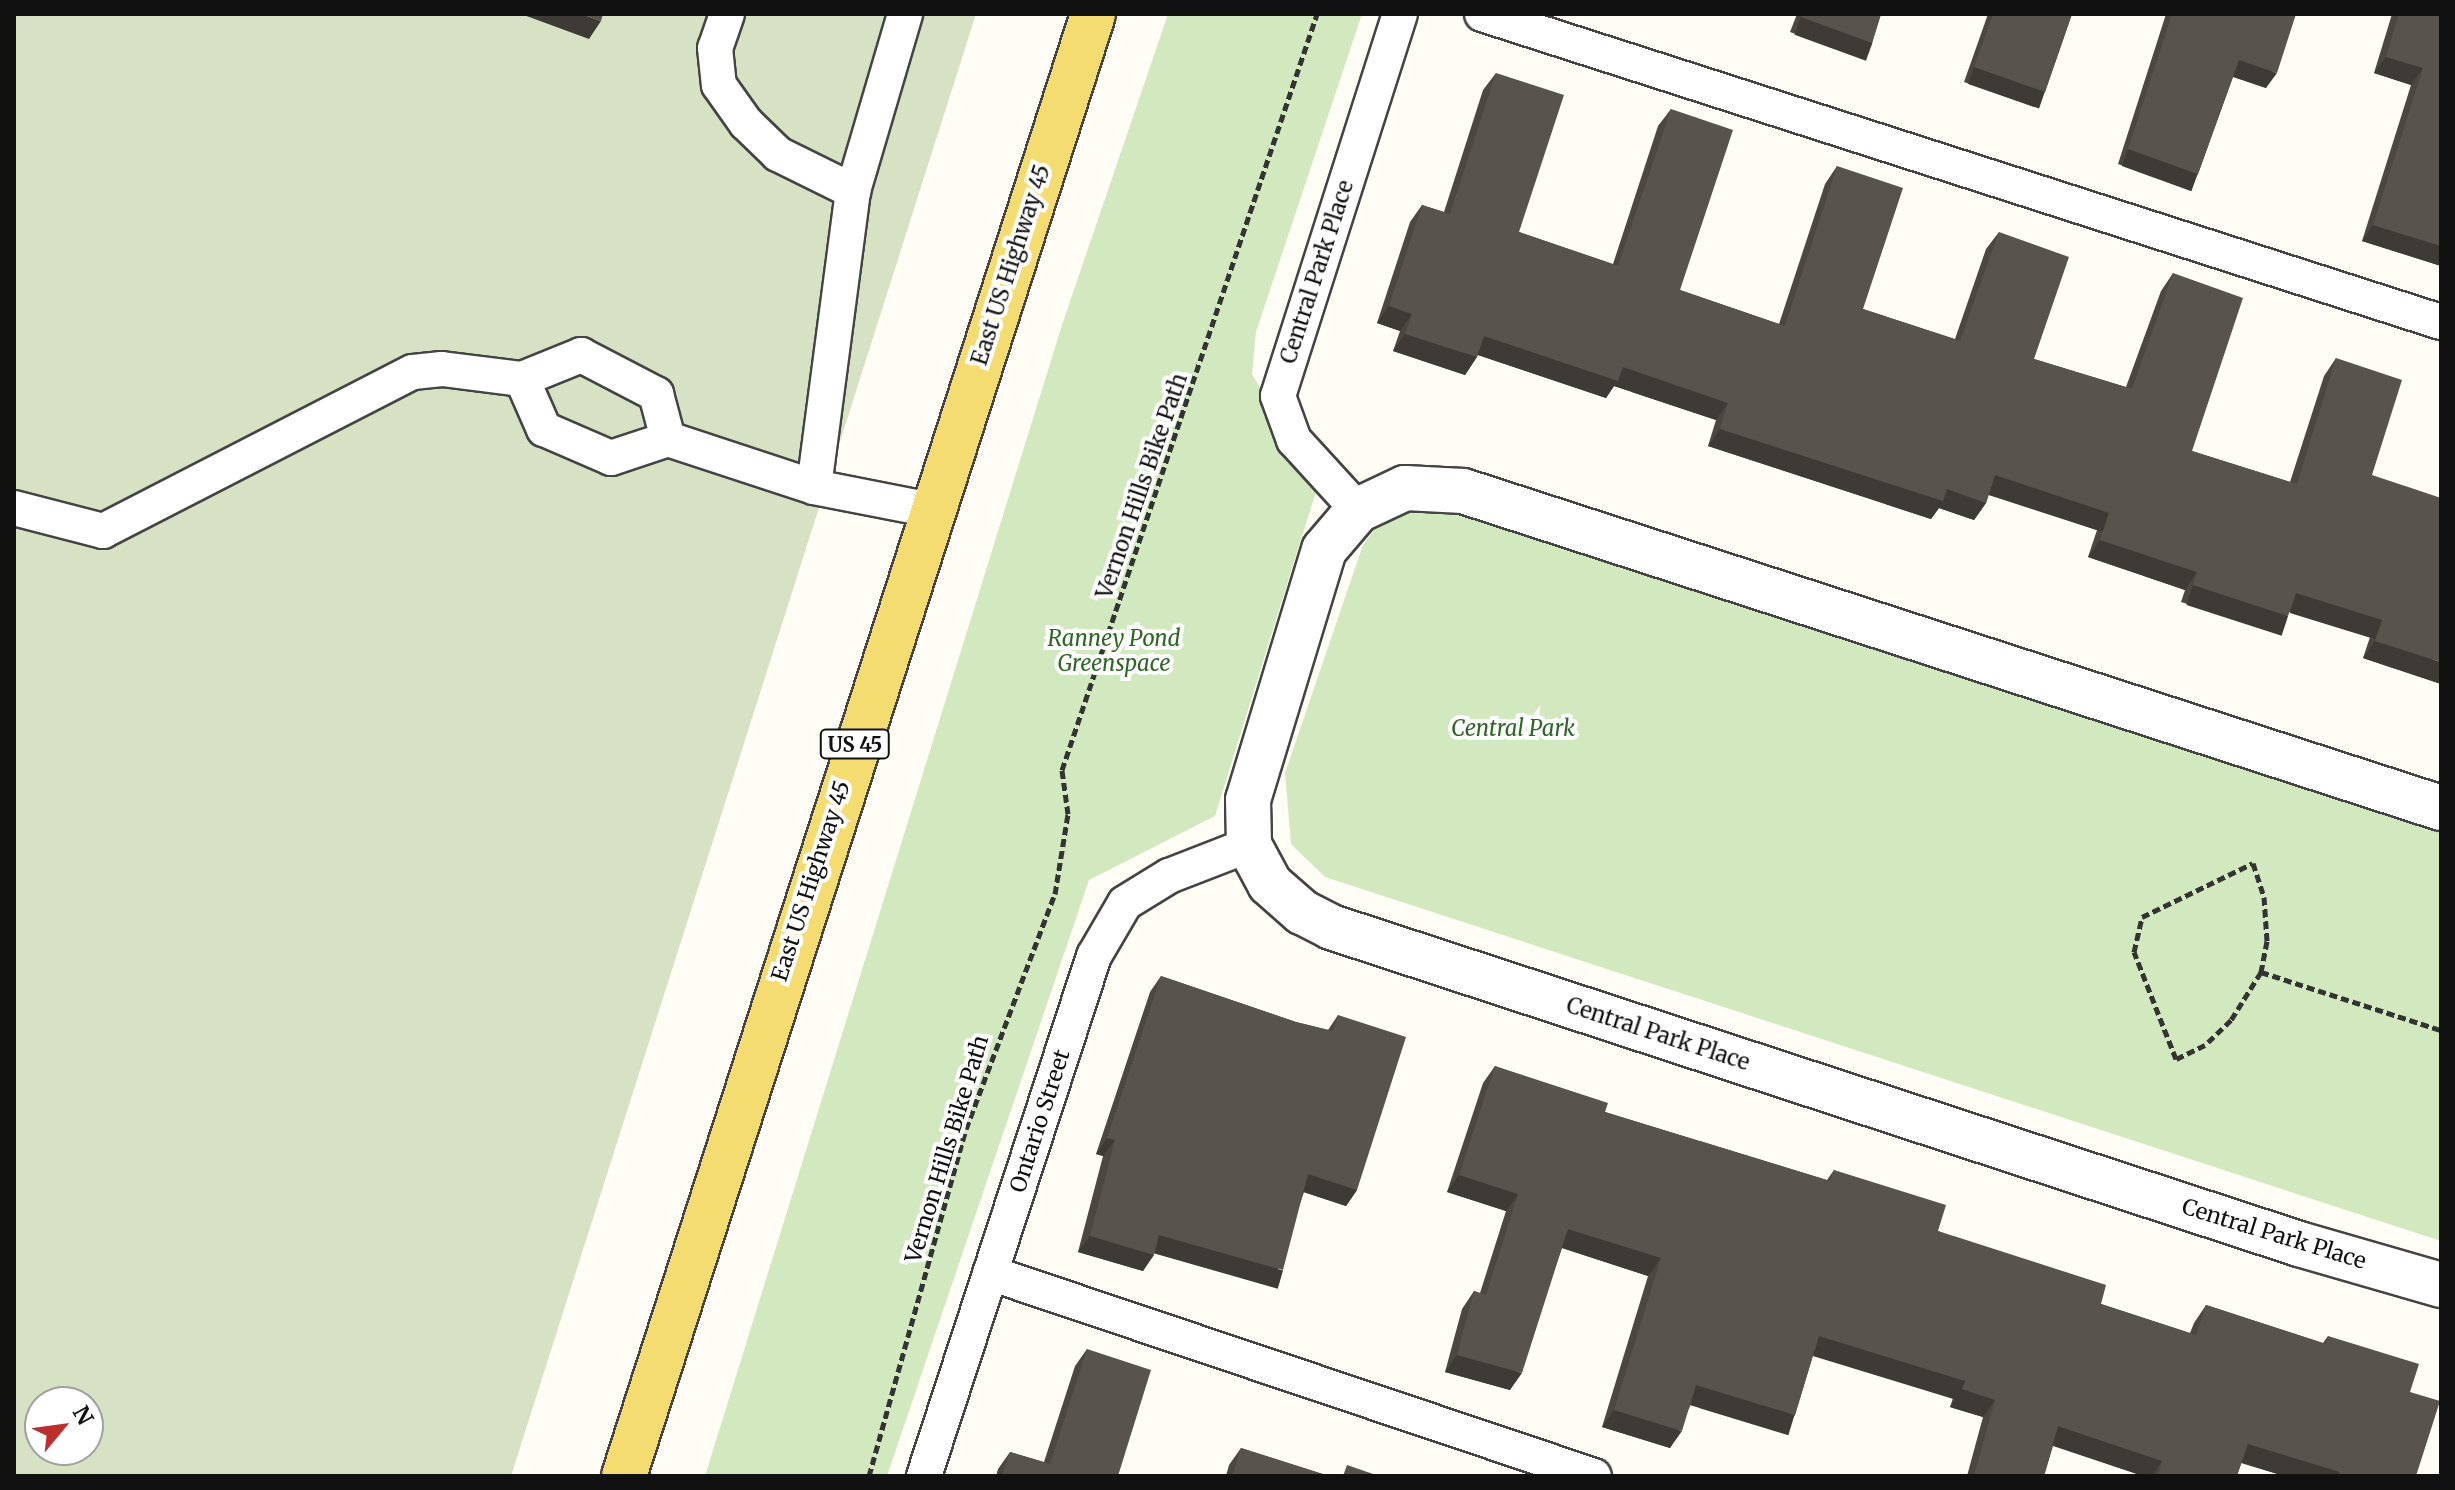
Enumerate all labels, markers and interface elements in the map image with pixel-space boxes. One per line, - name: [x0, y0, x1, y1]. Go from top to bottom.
- street label: East US Highway 45: [966, 161, 1056, 369]
- street label: Central Park Place: [1275, 177, 1359, 367]
- street label: Vernon Hills Bike Path: [1091, 370, 1193, 602]
- park label: Ranney Pond Greenspace: [1048, 625, 1180, 676]
- park label: Central Park: [1451, 716, 1575, 742]
- road number: US 45: [819, 728, 891, 760]
- street label: East US Highway 45: [766, 777, 856, 985]
- street label: Central Park Place: [1563, 992, 1753, 1076]
- street label: Vernon Hills Bike Path: [900, 1032, 994, 1266]
- street label: Ontario Street: [1004, 1046, 1076, 1196]
- street label: Central Park Place: [2179, 1193, 2369, 1275]
- north arrow: [24, 1386, 104, 1466]
- text: N: [67, 1401, 100, 1430]

